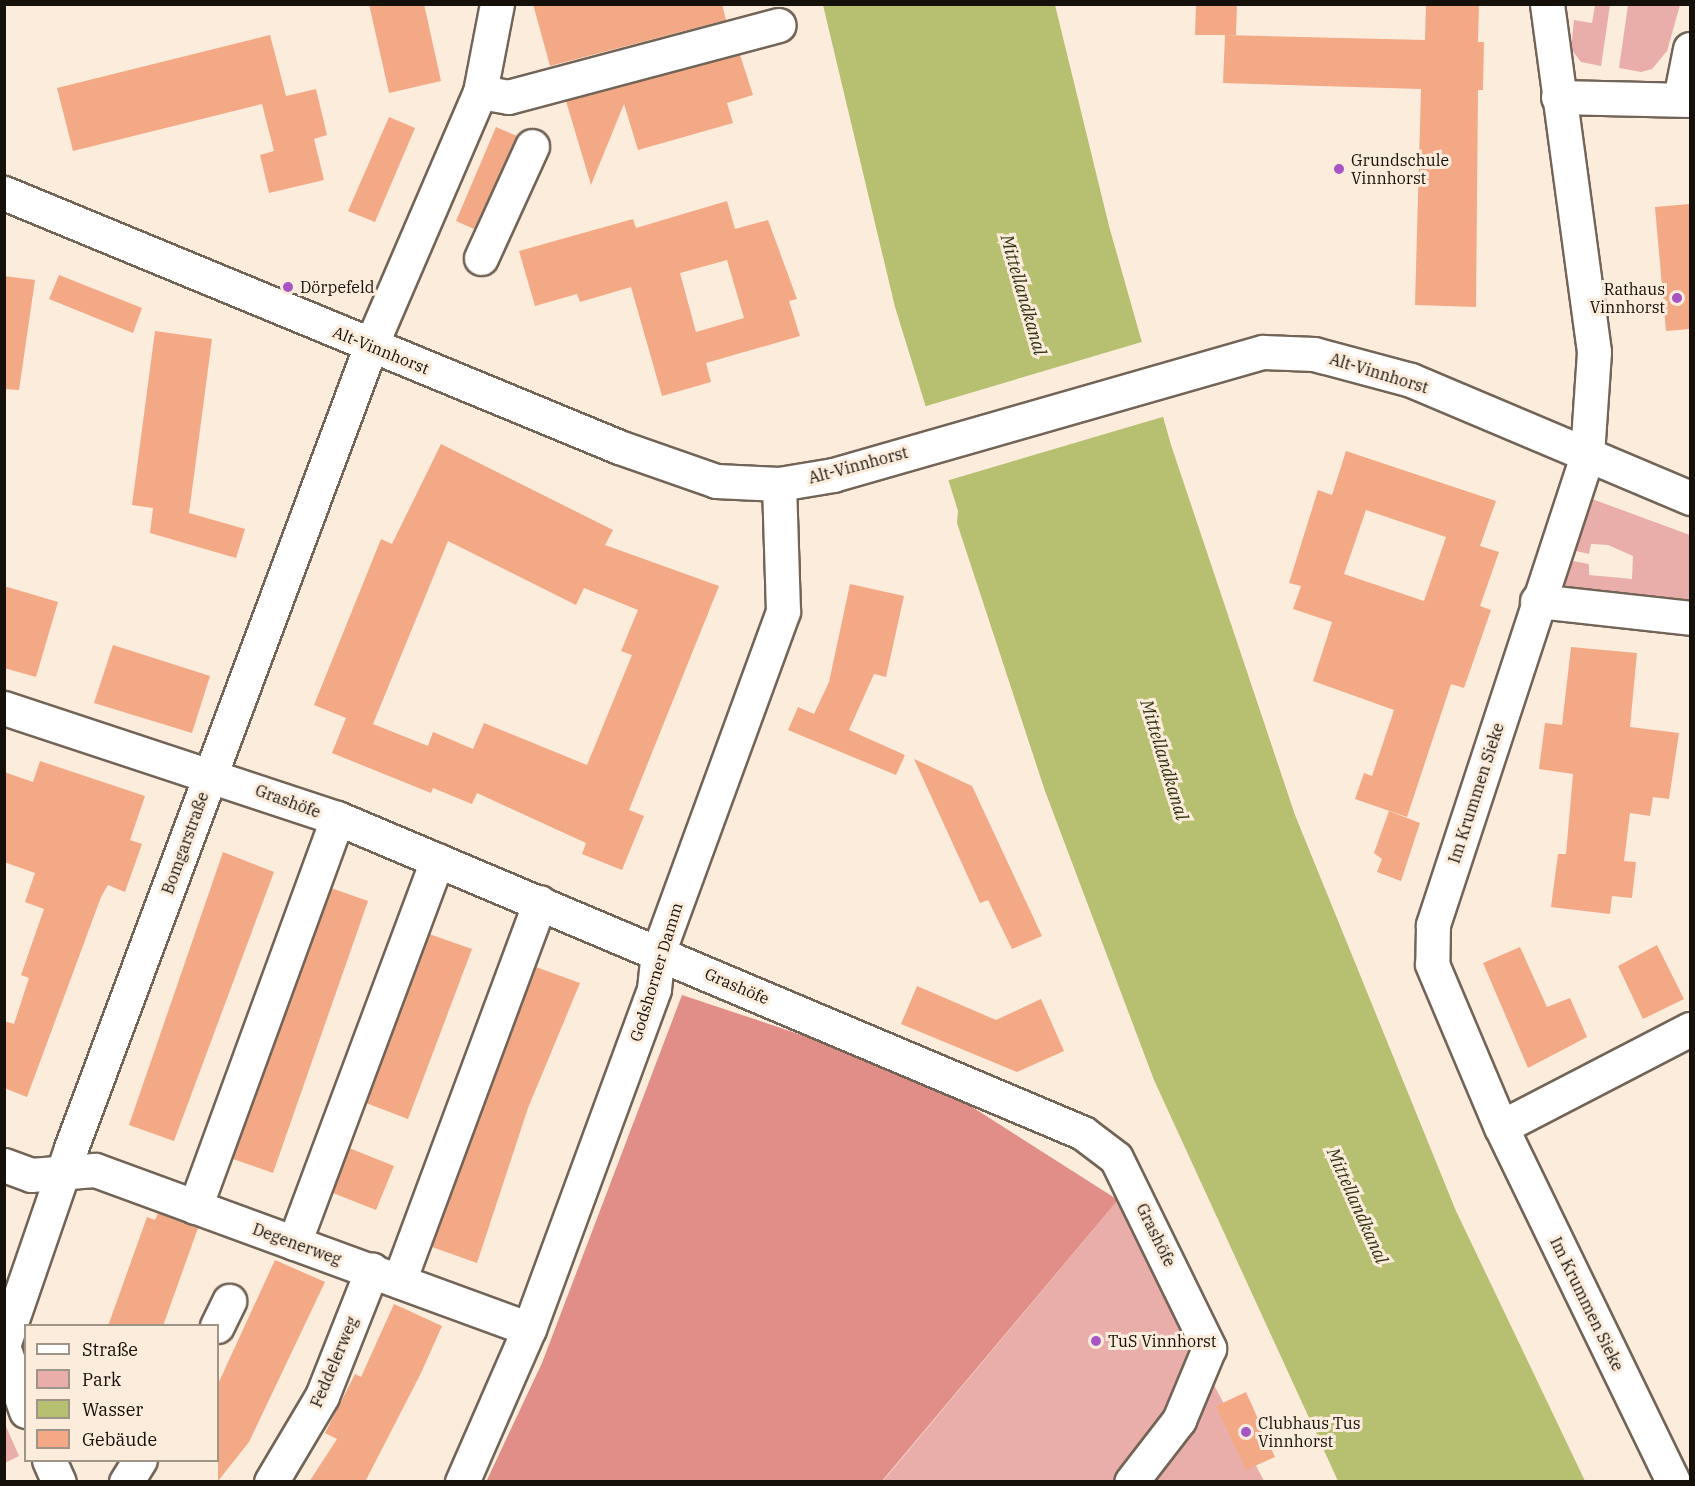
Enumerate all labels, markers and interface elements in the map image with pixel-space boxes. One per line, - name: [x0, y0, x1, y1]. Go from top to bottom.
- place label: Grundschule Vinnhorst: [1351, 150, 1449, 188]
- marker: Grundschule Vinnhorst: [1332, 162, 1346, 176]
- water label: Mittellandkanal: [995, 232, 1051, 358]
- place label: Dörpefeld: [300, 277, 374, 297]
- place label: Rathaus Vinnhorst: [1590, 279, 1665, 317]
- marker: Dörpefeld: [281, 280, 295, 294]
- marker: Rathaus Vinnhorst: [1670, 291, 1684, 305]
- street label: Alt-Vinnhorst: [330, 322, 432, 378]
- street label: Alt-Vinnhorst: [1327, 349, 1431, 397]
- street label: Alt-Vinnhorst: [806, 443, 910, 487]
- water label: Mittellandkanal: [1135, 697, 1193, 823]
- street label: Im Krummen Sieke: [1444, 720, 1508, 866]
- street label: Grashöfe: [253, 780, 323, 822]
- street label: Bomgarstraße: [158, 789, 212, 897]
- street label: Godshorner Damm: [626, 900, 686, 1044]
- street label: Grashöfe: [702, 964, 772, 1008]
- water label: Mittellandkanal: [1322, 1145, 1392, 1267]
- street label: Grashöfe: [1132, 1200, 1180, 1270]
- street label: Degenerweg: [250, 1219, 344, 1269]
- street label: Im Krummen Sieke: [1546, 1234, 1628, 1374]
- street label: Feddelerweg: [306, 1314, 362, 1410]
- legend: [24, 1324, 219, 1462]
- place label: TuS Vinnhorst: [1108, 1331, 1216, 1351]
- marker: TuS Vinnhorst: [1089, 1334, 1103, 1348]
- text: Straße: [82, 1338, 138, 1361]
- text: Park: [82, 1368, 121, 1391]
- text: Wasser: [82, 1398, 143, 1421]
- place label: Clubhaus Tus Vinnhorst: [1258, 1413, 1361, 1451]
- marker: Clubhaus Tus Vinnhorst: [1239, 1425, 1253, 1439]
- text: Gebäude: [82, 1428, 157, 1451]

